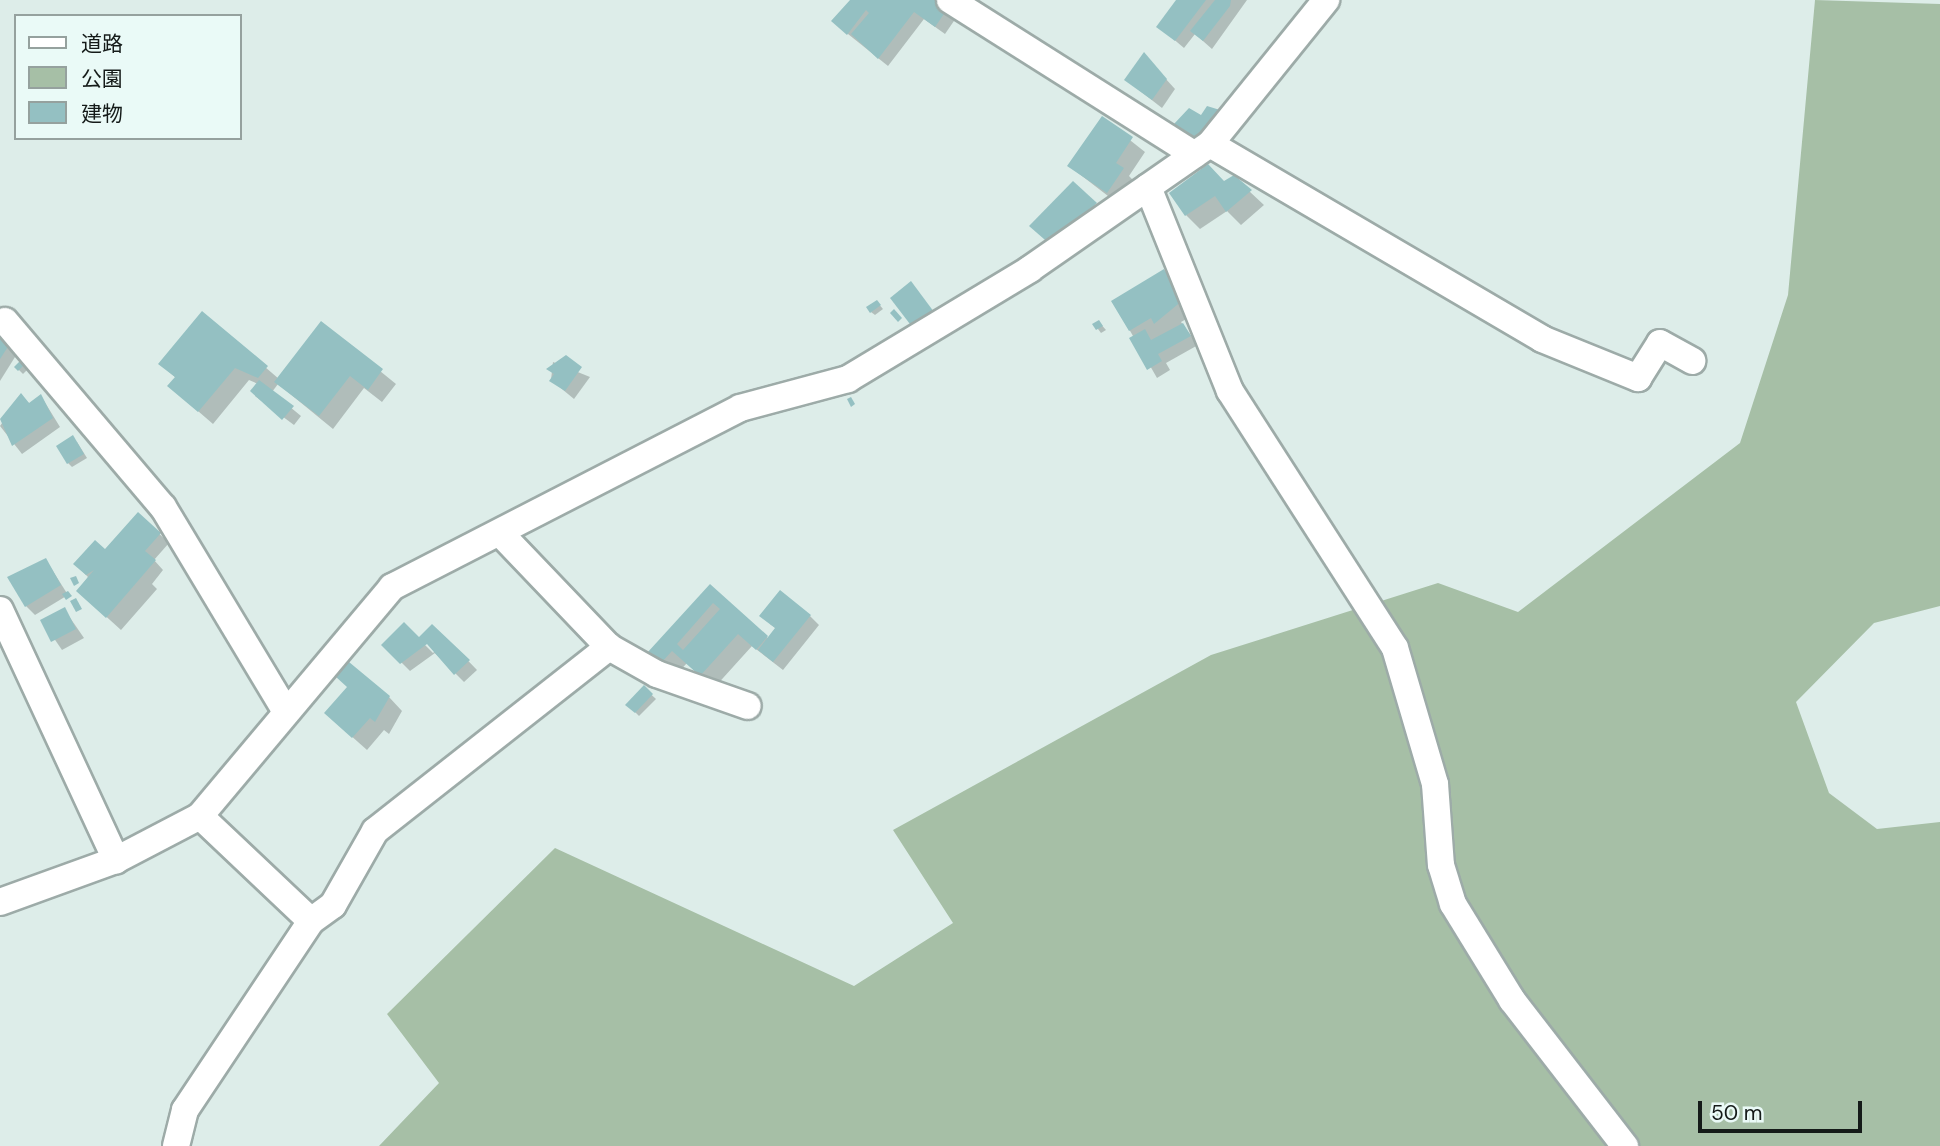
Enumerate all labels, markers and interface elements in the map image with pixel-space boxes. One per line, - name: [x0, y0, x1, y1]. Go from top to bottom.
- legend: [14, 14, 242, 140]
- text: 道路: [81, 30, 123, 58]
- text: 公園: [81, 65, 123, 93]
- text: 建物: [81, 100, 123, 128]
- scale bar: [1702, 1086, 1867, 1130]
- text: 50 m: [1711, 1099, 1762, 1127]

